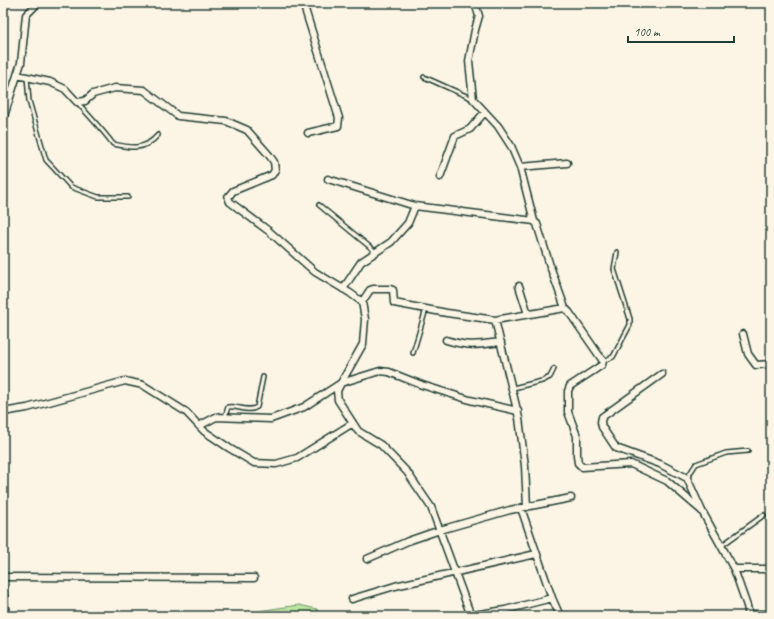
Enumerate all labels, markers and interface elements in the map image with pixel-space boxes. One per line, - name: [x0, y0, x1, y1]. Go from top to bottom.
- scale bar: [628, 18, 734, 44]
- text: 100 m: [634, 24, 661, 40]

